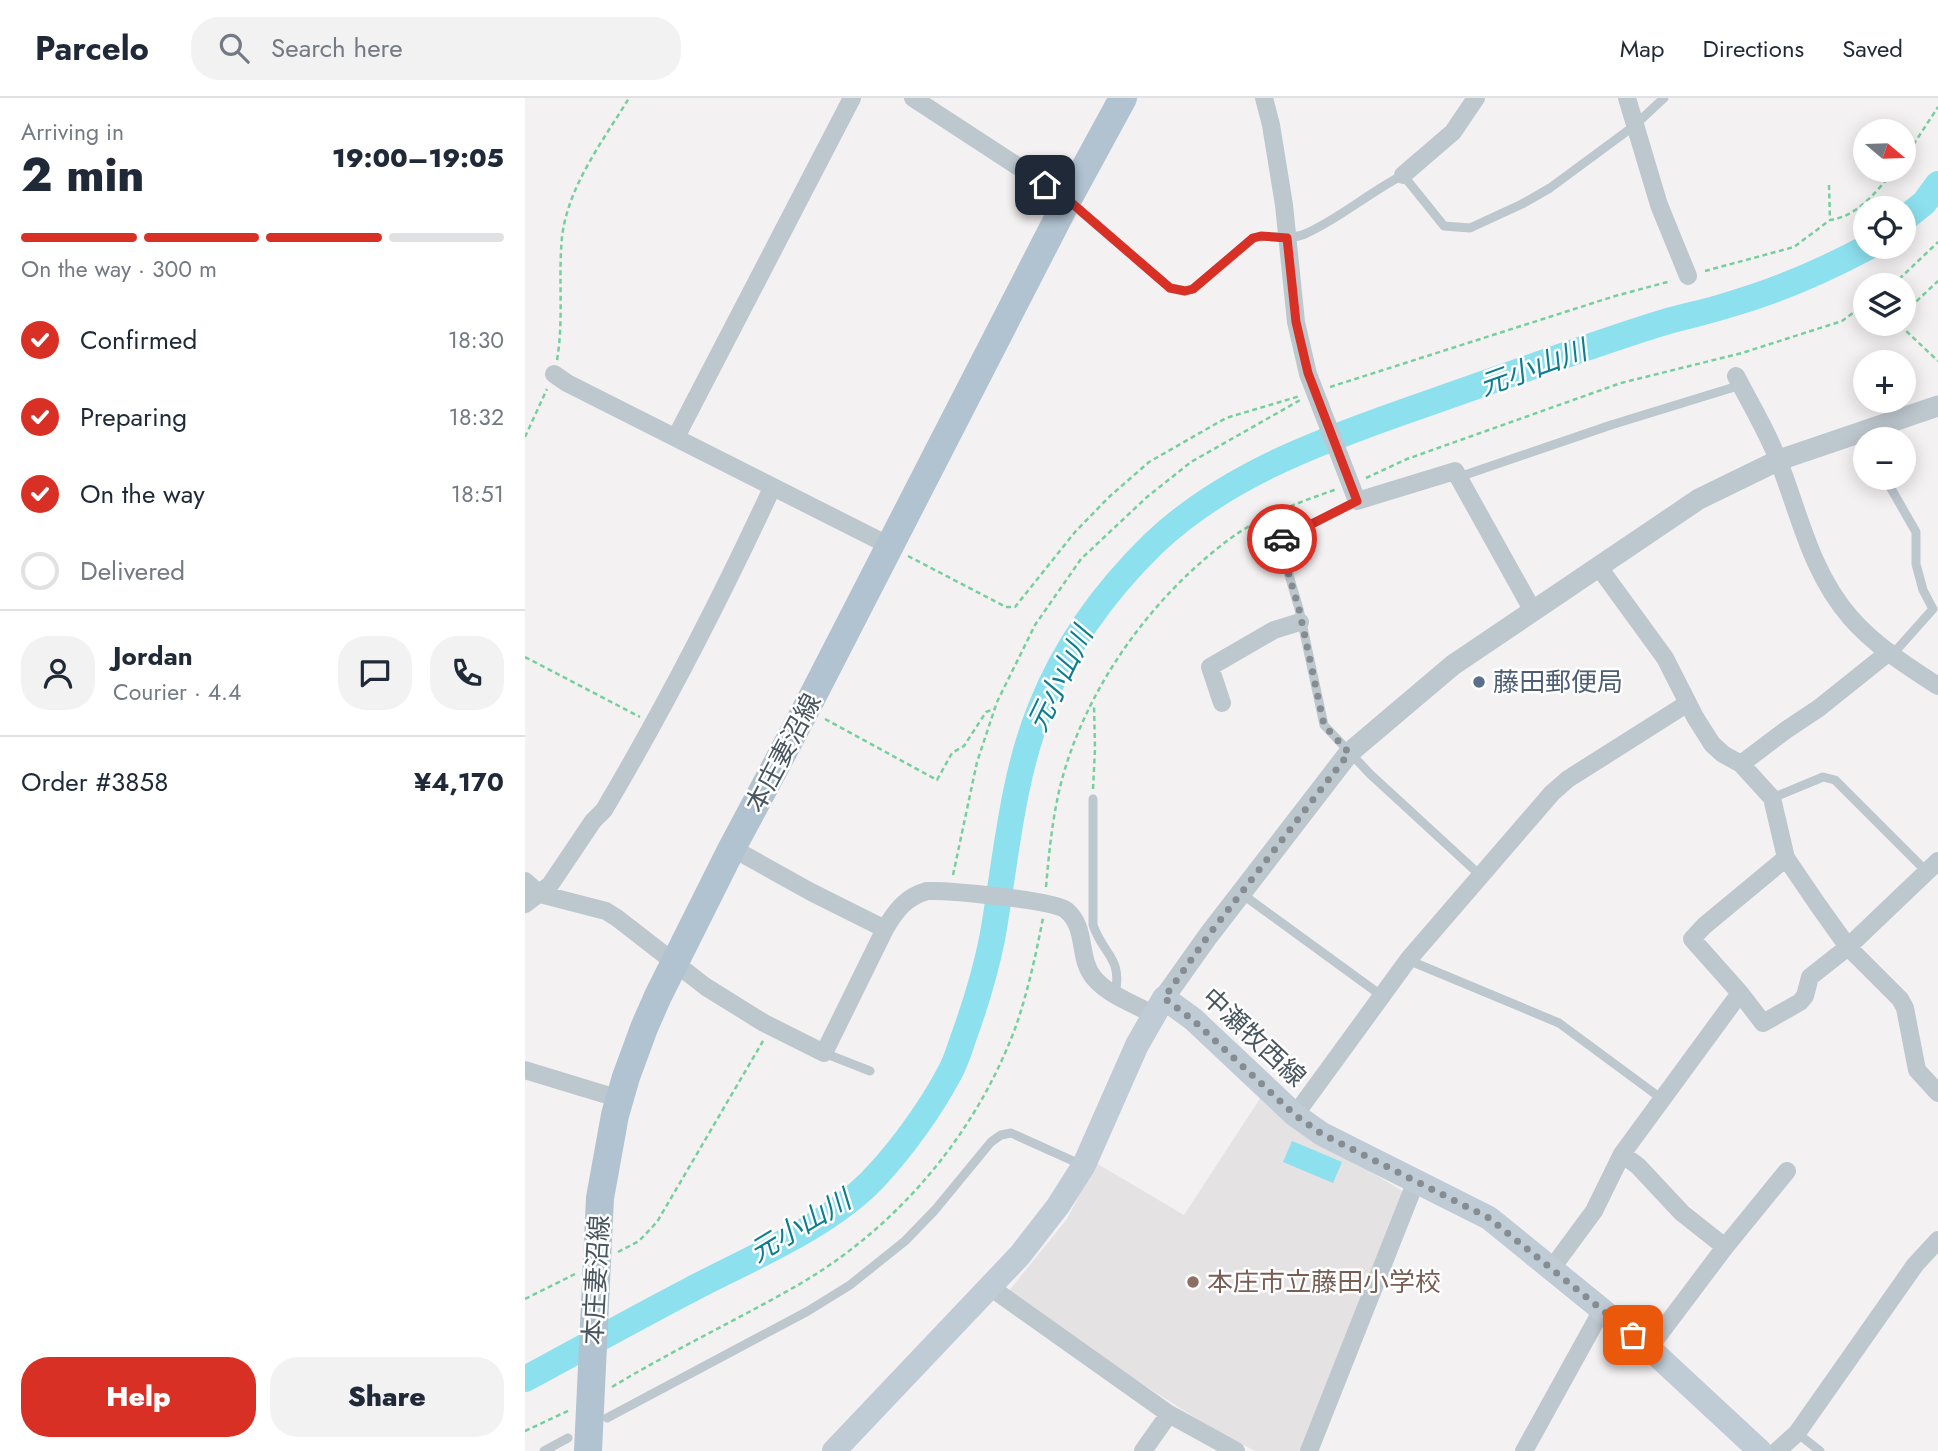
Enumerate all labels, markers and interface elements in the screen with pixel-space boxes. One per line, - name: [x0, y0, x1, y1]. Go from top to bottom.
- search box: [191, 17, 681, 80]
- text: Parcelo: [35, 25, 149, 72]
- icon: search: [215, 29, 253, 67]
- text: Search here: [271, 29, 403, 67]
- text: Map: [1620, 31, 1665, 66]
- text: Directions: [1703, 31, 1804, 66]
- text: Saved: [1842, 31, 1903, 66]
- text: Arriving in: [21, 115, 124, 149]
- north arrow: [1853, 119, 1916, 182]
- map controls: [1853, 119, 1916, 490]
- text: 19:00–19:05: [332, 139, 504, 177]
- text: 2 min: [21, 142, 145, 208]
- pin: [1015, 155, 1075, 215]
- icon: home: [1026, 166, 1064, 204]
- button: locate: [1853, 196, 1916, 259]
- text: On the way · 300 m: [21, 252, 217, 286]
- button: layers: [1853, 273, 1916, 336]
- icon: check: [21, 321, 59, 359]
- text: Confirmed: [80, 321, 197, 359]
- text: 18:30: [448, 323, 504, 357]
- water label: 元小山川: [1473, 329, 1595, 406]
- button: +: [1853, 350, 1916, 413]
- icon: check: [21, 398, 59, 436]
- text: Preparing: [80, 398, 187, 436]
- text: 18:32: [449, 400, 504, 434]
- button: −: [1853, 427, 1916, 490]
- icon: check: [21, 475, 59, 513]
- text: On the way: [80, 475, 205, 513]
- text: 18:51: [451, 477, 504, 511]
- courier: [1247, 504, 1317, 574]
- icon: car: [1263, 520, 1301, 558]
- text: Delivered: [80, 552, 185, 590]
- water label: 元小山川: [1017, 617, 1104, 738]
- button: person: [21, 636, 95, 710]
- button: chat: [338, 636, 412, 710]
- button: phone: [430, 636, 504, 710]
- text: Jordan: [113, 637, 193, 675]
- place label: 藤田郵便局: [1493, 663, 1623, 701]
- marker: 藤田郵便局: [1471, 674, 1487, 690]
- text: Courier · 4.4: [113, 675, 241, 709]
- street label: 本庄妻沼線: [736, 687, 830, 819]
- text: Order #3858: [21, 763, 168, 801]
- text: ¥4,170: [414, 763, 504, 801]
- street label: 中瀬牧西線: [1193, 979, 1315, 1095]
- water label: 元小山川: [741, 1178, 861, 1272]
- street label: 本庄妻沼線: [574, 1214, 618, 1346]
- place label: 本庄市立藤田小学校: [1207, 1263, 1441, 1301]
- marker: 本庄市立藤田小学校: [1185, 1274, 1201, 1290]
- pin: [1603, 1305, 1663, 1365]
- icon: bag: [1614, 1316, 1652, 1354]
- button: Help: [21, 1357, 256, 1437]
- button: Share: [270, 1357, 504, 1437]

